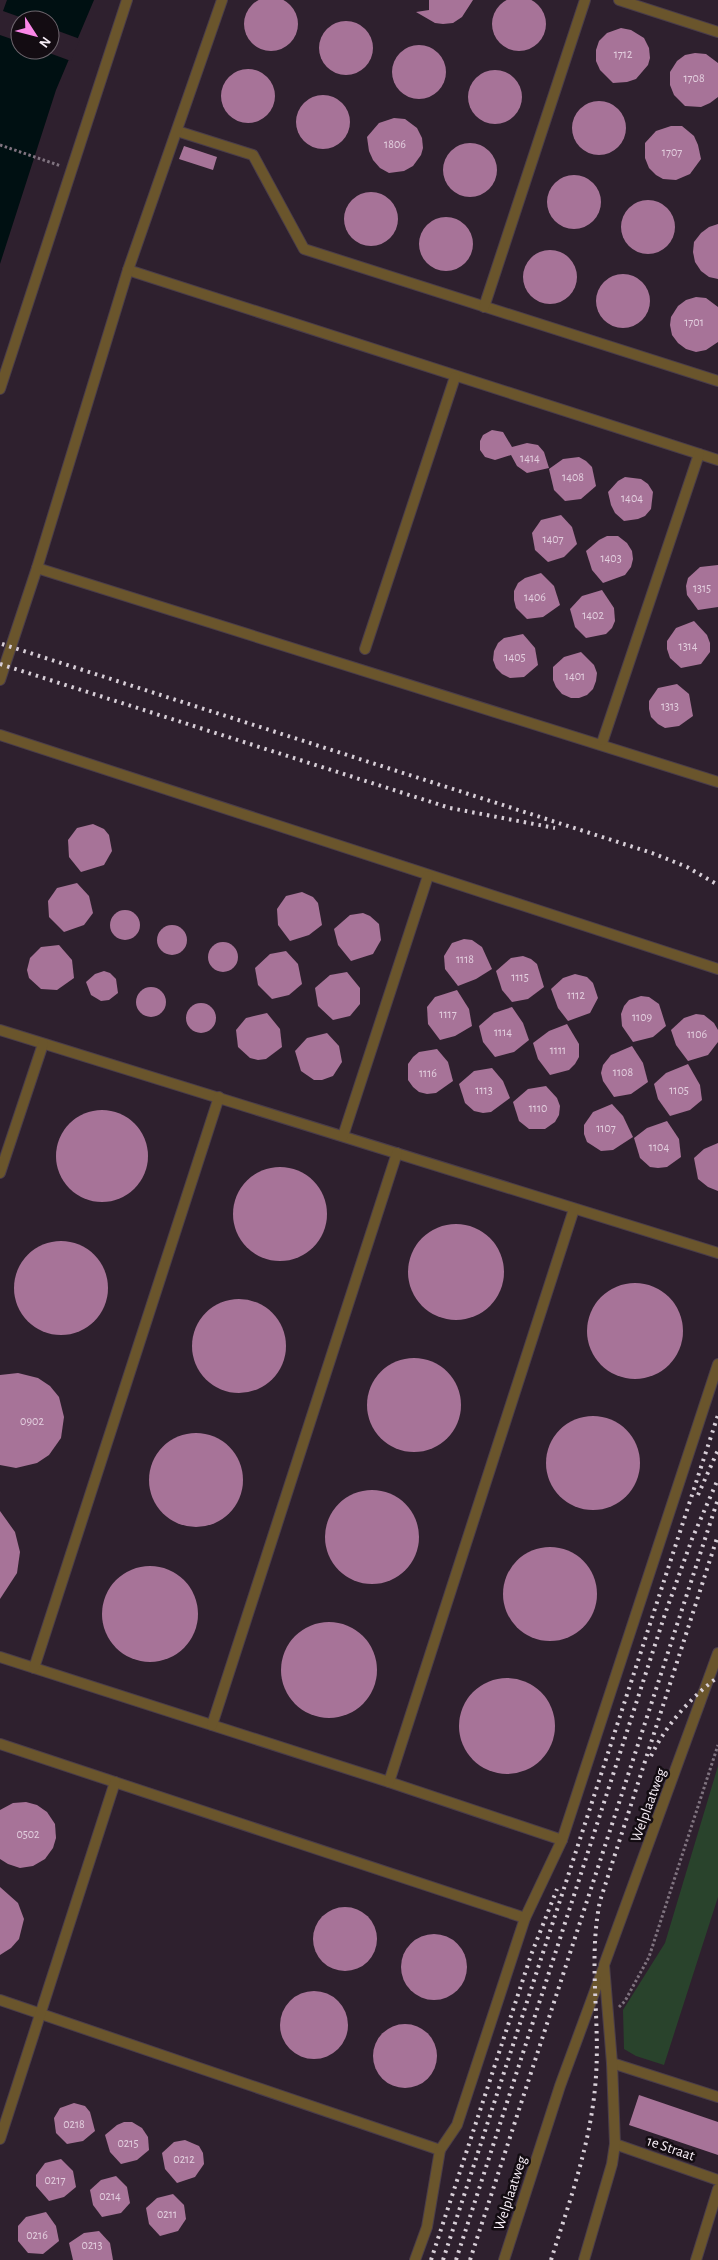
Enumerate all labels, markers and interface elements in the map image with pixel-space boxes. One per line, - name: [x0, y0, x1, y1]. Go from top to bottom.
- north arrow: [10, 10, 60, 60]
- text: N: [36, 34, 53, 50]
- house number: 1712: [614, 48, 633, 60]
- house number: 1708: [683, 72, 705, 84]
- house number: 1806: [384, 138, 406, 150]
- house number: 1707: [662, 146, 682, 158]
- house number: 1701: [684, 316, 704, 328]
- house number: 1414: [520, 452, 540, 464]
- house number: 1408: [562, 471, 584, 483]
- house number: 1404: [621, 492, 643, 504]
- house number: 1407: [542, 533, 564, 545]
- house number: 1403: [600, 552, 622, 564]
- house number: 1315: [693, 582, 711, 594]
- house number: 1406: [524, 591, 546, 603]
- house number: 1402: [582, 609, 604, 621]
- house number: 1314: [679, 640, 698, 652]
- house number: 1405: [504, 651, 526, 663]
- house number: 1401: [565, 670, 585, 682]
- house number: 1313: [661, 700, 679, 712]
- house number: 1118: [456, 953, 474, 965]
- house number: 1115: [511, 971, 529, 983]
- house number: 1112: [567, 989, 585, 1001]
- house number: 1117: [439, 1008, 457, 1020]
- house number: 1109: [632, 1011, 652, 1023]
- house number: 1114: [494, 1026, 512, 1038]
- house number: 1106: [687, 1028, 707, 1040]
- house number: 1111: [550, 1044, 566, 1056]
- house number: 1108: [613, 1066, 633, 1078]
- house number: 1116: [419, 1067, 437, 1079]
- house number: 1113: [475, 1084, 493, 1096]
- house number: 1105: [669, 1084, 689, 1096]
- house number: 1110: [529, 1102, 547, 1114]
- house number: 1107: [596, 1122, 616, 1134]
- house number: 1104: [649, 1141, 669, 1153]
- house number: 0902: [20, 1415, 44, 1427]
- street label: Welplaatweg: [628, 1766, 669, 1844]
- house number: 0502: [16, 1828, 40, 1840]
- house number: 0218: [63, 2118, 85, 2130]
- street label: 1e Straat: [645, 2133, 697, 2164]
- house number: 0215: [118, 2137, 138, 2149]
- house number: 0212: [173, 2153, 195, 2165]
- street label: Welplaatweg: [491, 2153, 530, 2232]
- house number: 0217: [45, 2174, 65, 2186]
- house number: 0214: [99, 2190, 121, 2202]
- house number: 0211: [157, 2208, 177, 2220]
- house number: 0216: [26, 2229, 48, 2241]
- house number: 0213: [82, 2239, 102, 2251]

